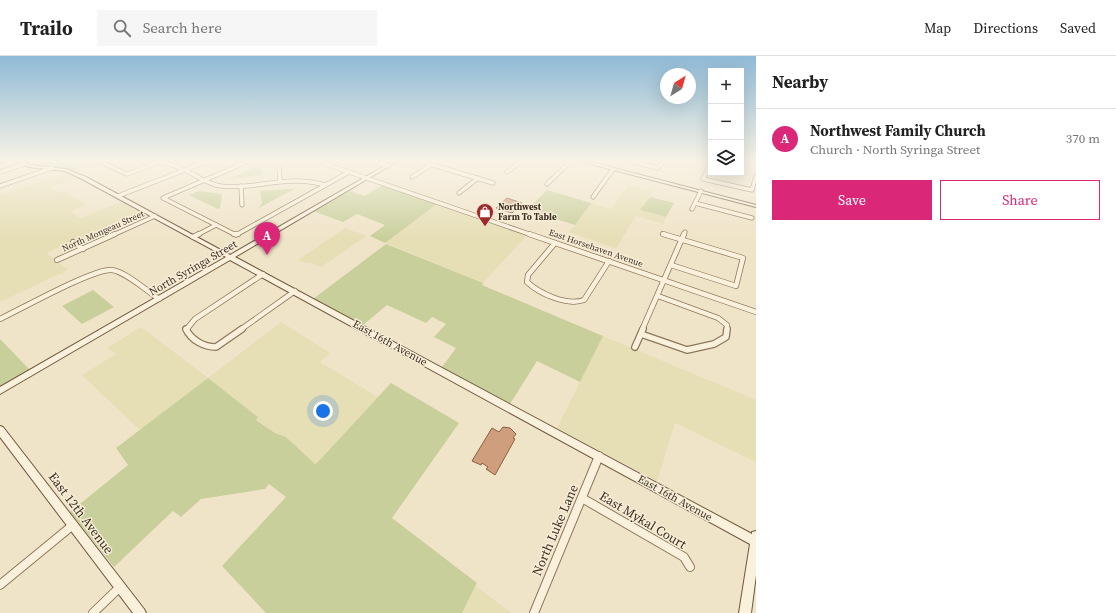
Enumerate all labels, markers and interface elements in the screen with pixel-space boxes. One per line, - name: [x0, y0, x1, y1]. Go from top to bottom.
- search box: [97, 10, 377, 46]
- text: Trailo: [20, 15, 73, 41]
- icon: search: [111, 17, 133, 39]
- text: Search here: [143, 17, 222, 38]
- text: Map: [924, 18, 951, 38]
- text: Directions: [973, 18, 1038, 38]
- text: Saved: [1060, 18, 1096, 38]
- north arrow: [660, 68, 696, 104]
- map controls: [708, 68, 744, 176]
- button: +: [708, 68, 744, 104]
- text: Nearby: [772, 70, 828, 94]
- button: −: [708, 104, 744, 140]
- text: Northwest Family Church: [810, 120, 986, 141]
- text: A: [781, 130, 789, 147]
- text: 370 m: [1066, 130, 1100, 147]
- button: layers: [708, 140, 744, 176]
- text: Church · North Syringa Street: [810, 141, 980, 158]
- button: Save: [772, 180, 932, 220]
- button: Share: [940, 180, 1100, 220]
- place label: Northwest Farm To Table: [498, 201, 557, 223]
- shop icon: Northwest Farm To Table: [475, 202, 495, 227]
- street label: North Mongeau Street: [60, 207, 146, 254]
- pin: A: [254, 222, 280, 255]
- street label: East Horsehaven Avenue: [547, 226, 645, 270]
- street label: North Syringa Street: [146, 236, 240, 299]
- street label: East 16th Avenue: [350, 316, 430, 370]
- your location: [313, 401, 333, 421]
- street label: East 12th Avenue: [45, 469, 118, 558]
- street label: East 16th Avenue: [635, 471, 715, 525]
- street label: North Luke Lane: [528, 481, 582, 578]
- street label: East Mykal Court: [596, 487, 690, 553]

